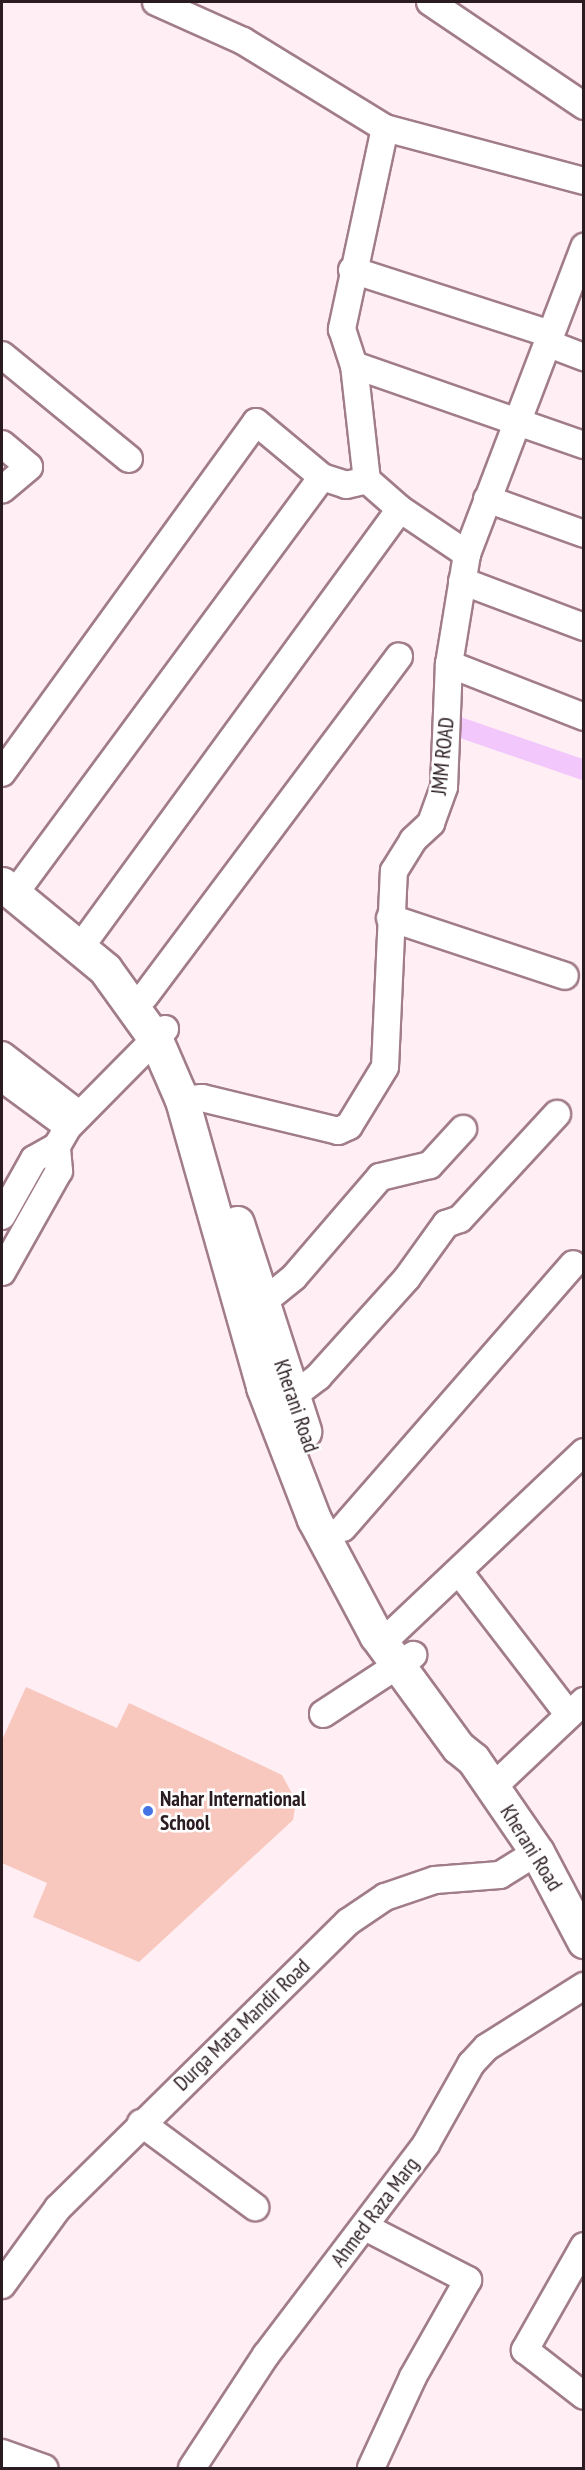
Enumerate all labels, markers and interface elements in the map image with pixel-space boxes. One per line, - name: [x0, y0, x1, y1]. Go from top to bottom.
- street label: JMM ROAD: [426, 716, 460, 796]
- street label: Kherani Road: [268, 1356, 324, 1456]
- place label: Nahar International School: [160, 1786, 306, 1836]
- street label: Kherani Road: [495, 1800, 567, 1896]
- marker: Nahar International School: [141, 1804, 155, 1818]
- street label: Durga Mata Mandir Road: [169, 1954, 315, 2096]
- street label: Ahmed Raza Marg: [326, 2152, 424, 2272]

